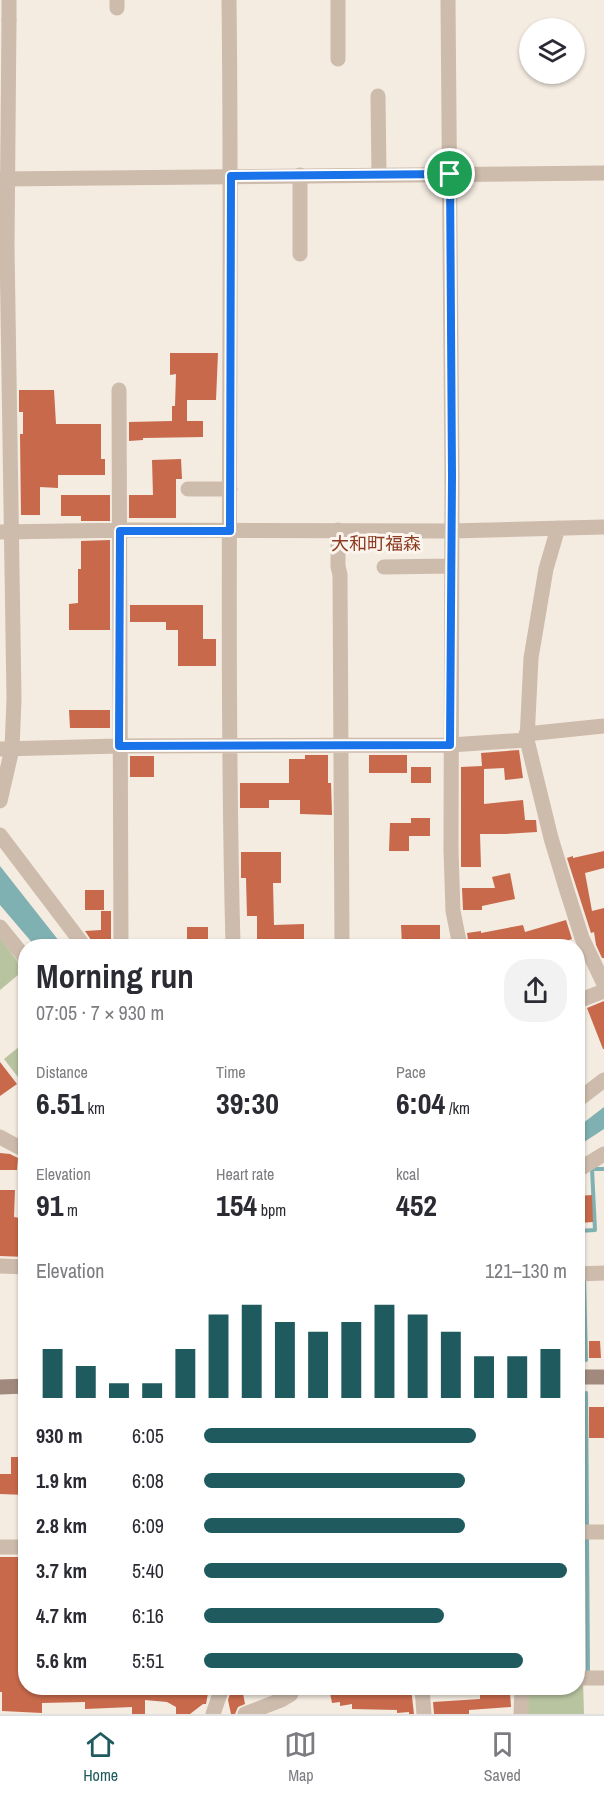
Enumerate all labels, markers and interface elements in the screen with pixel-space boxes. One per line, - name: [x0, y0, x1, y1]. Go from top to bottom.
- map controls: [519, 18, 585, 84]
- button: layers: [519, 18, 585, 84]
- pin: [424, 148, 475, 199]
- icon: arrive: [433, 157, 466, 190]
- district label: 大和町福森: [331, 531, 421, 556]
- text: Morning run: [36, 954, 194, 998]
- button: share: [504, 959, 567, 1022]
- text: 07:05 · 7 × 930 m: [36, 999, 164, 1026]
- text: Distance: [36, 1061, 88, 1083]
- text: Time: [216, 1061, 246, 1083]
- text: Pace: [396, 1061, 426, 1083]
- text: 6.51: [36, 1083, 84, 1123]
- text: 39:30: [216, 1083, 279, 1123]
- text: 6:04: [396, 1083, 445, 1123]
- text: km: [84, 1097, 105, 1119]
- text: /km: [445, 1097, 470, 1119]
- text: Elevation: [36, 1163, 91, 1185]
- text: Heart rate: [216, 1163, 274, 1185]
- text: kcal: [396, 1163, 419, 1185]
- text: 91: [36, 1185, 63, 1225]
- text: 154: [216, 1185, 257, 1225]
- text: 452: [396, 1185, 437, 1225]
- text: m: [63, 1199, 78, 1221]
- text: bpm: [257, 1199, 286, 1221]
- text: Elevation: [36, 1257, 104, 1284]
- text: 121–130 m: [485, 1257, 567, 1284]
- text: 930 m: [36, 1422, 83, 1449]
- text: 6:05: [132, 1422, 164, 1449]
- text: 1.9 km: [36, 1467, 87, 1494]
- text: 6:08: [132, 1467, 164, 1494]
- text: 2.8 km: [36, 1512, 87, 1539]
- text: 6:09: [132, 1512, 164, 1539]
- text: 3.7 km: [36, 1557, 87, 1584]
- text: 5:40: [132, 1557, 164, 1584]
- text: 4.7 km: [36, 1602, 87, 1629]
- text: 6:16: [132, 1602, 164, 1629]
- text: 5.6 km: [36, 1647, 87, 1674]
- text: 5:51: [132, 1647, 164, 1674]
- tab: Home: [83, 1728, 118, 1786]
- tab: Map: [284, 1728, 317, 1786]
- tab: Saved: [484, 1728, 521, 1786]

